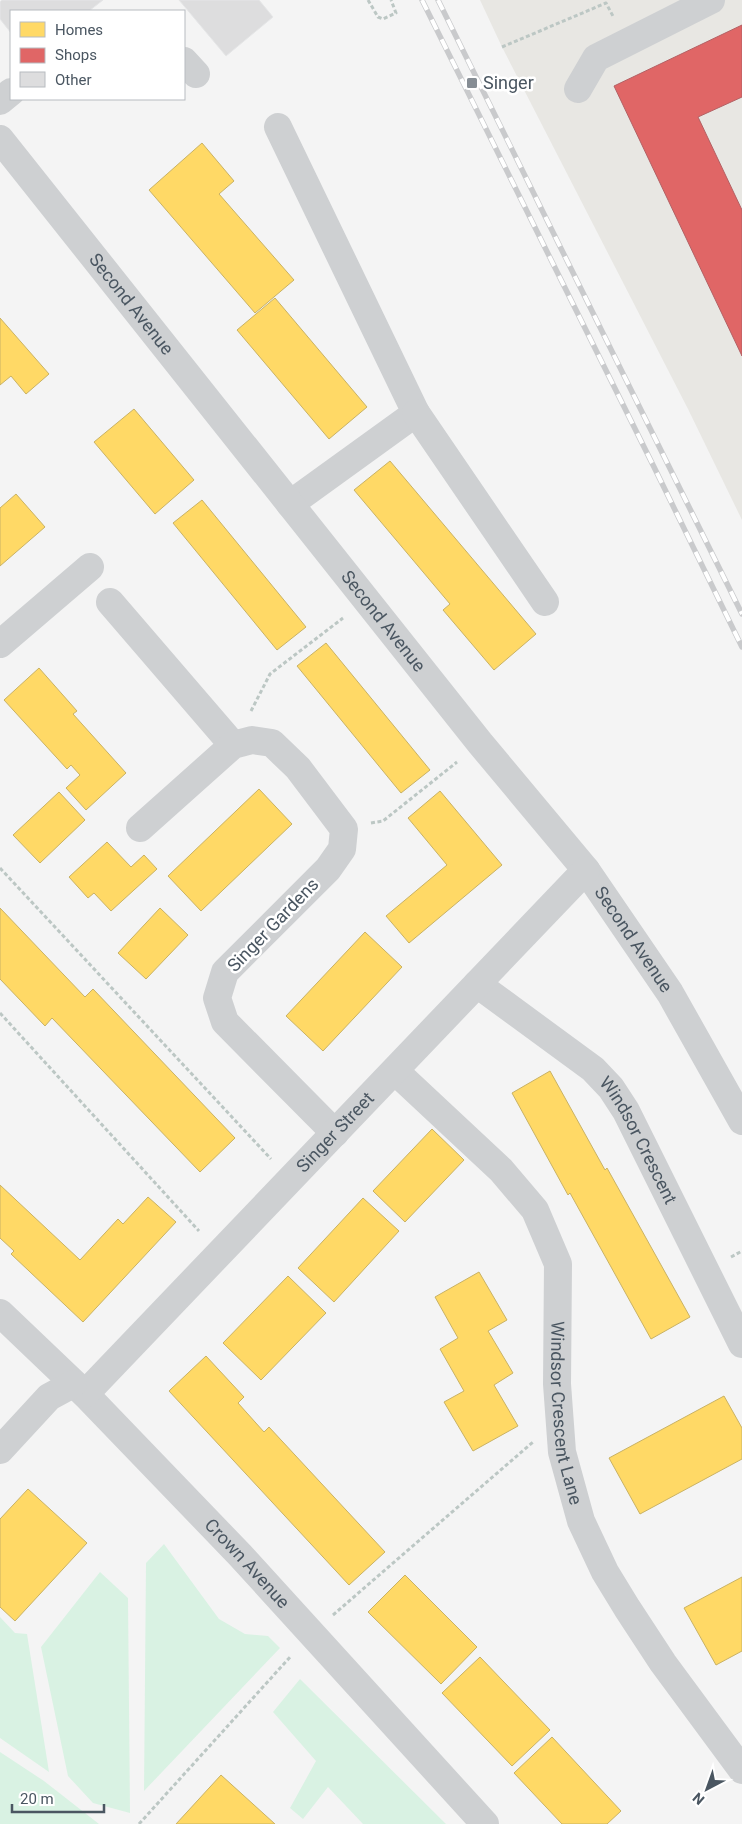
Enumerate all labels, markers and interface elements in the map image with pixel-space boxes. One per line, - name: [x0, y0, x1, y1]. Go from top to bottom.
- legend: [10, 10, 185, 100]
- text: Homes: [55, 21, 103, 39]
- text: Shops: [55, 46, 97, 64]
- text: Other: [55, 71, 92, 89]
- place label: Singer: [483, 72, 534, 93]
- marker: Singer: [465, 76, 479, 90]
- street label: Second Avenue: [85, 249, 178, 359]
- street label: Second Avenue: [337, 566, 430, 676]
- street label: Singer Gardens: [223, 873, 323, 976]
- street label: Second Avenue: [590, 882, 677, 996]
- street label: Windsor Crescent: [596, 1072, 682, 1207]
- street label: Singer Street: [292, 1088, 378, 1176]
- street label: Windsor Crescent Lane: [547, 1321, 587, 1507]
- street label: Crown Avenue: [201, 1514, 294, 1612]
- north arrow: [682, 1764, 732, 1814]
- scale bar: [12, 1782, 105, 1814]
- text: 20 m: [20, 1790, 54, 1808]
- text: N: [689, 1790, 707, 1808]

